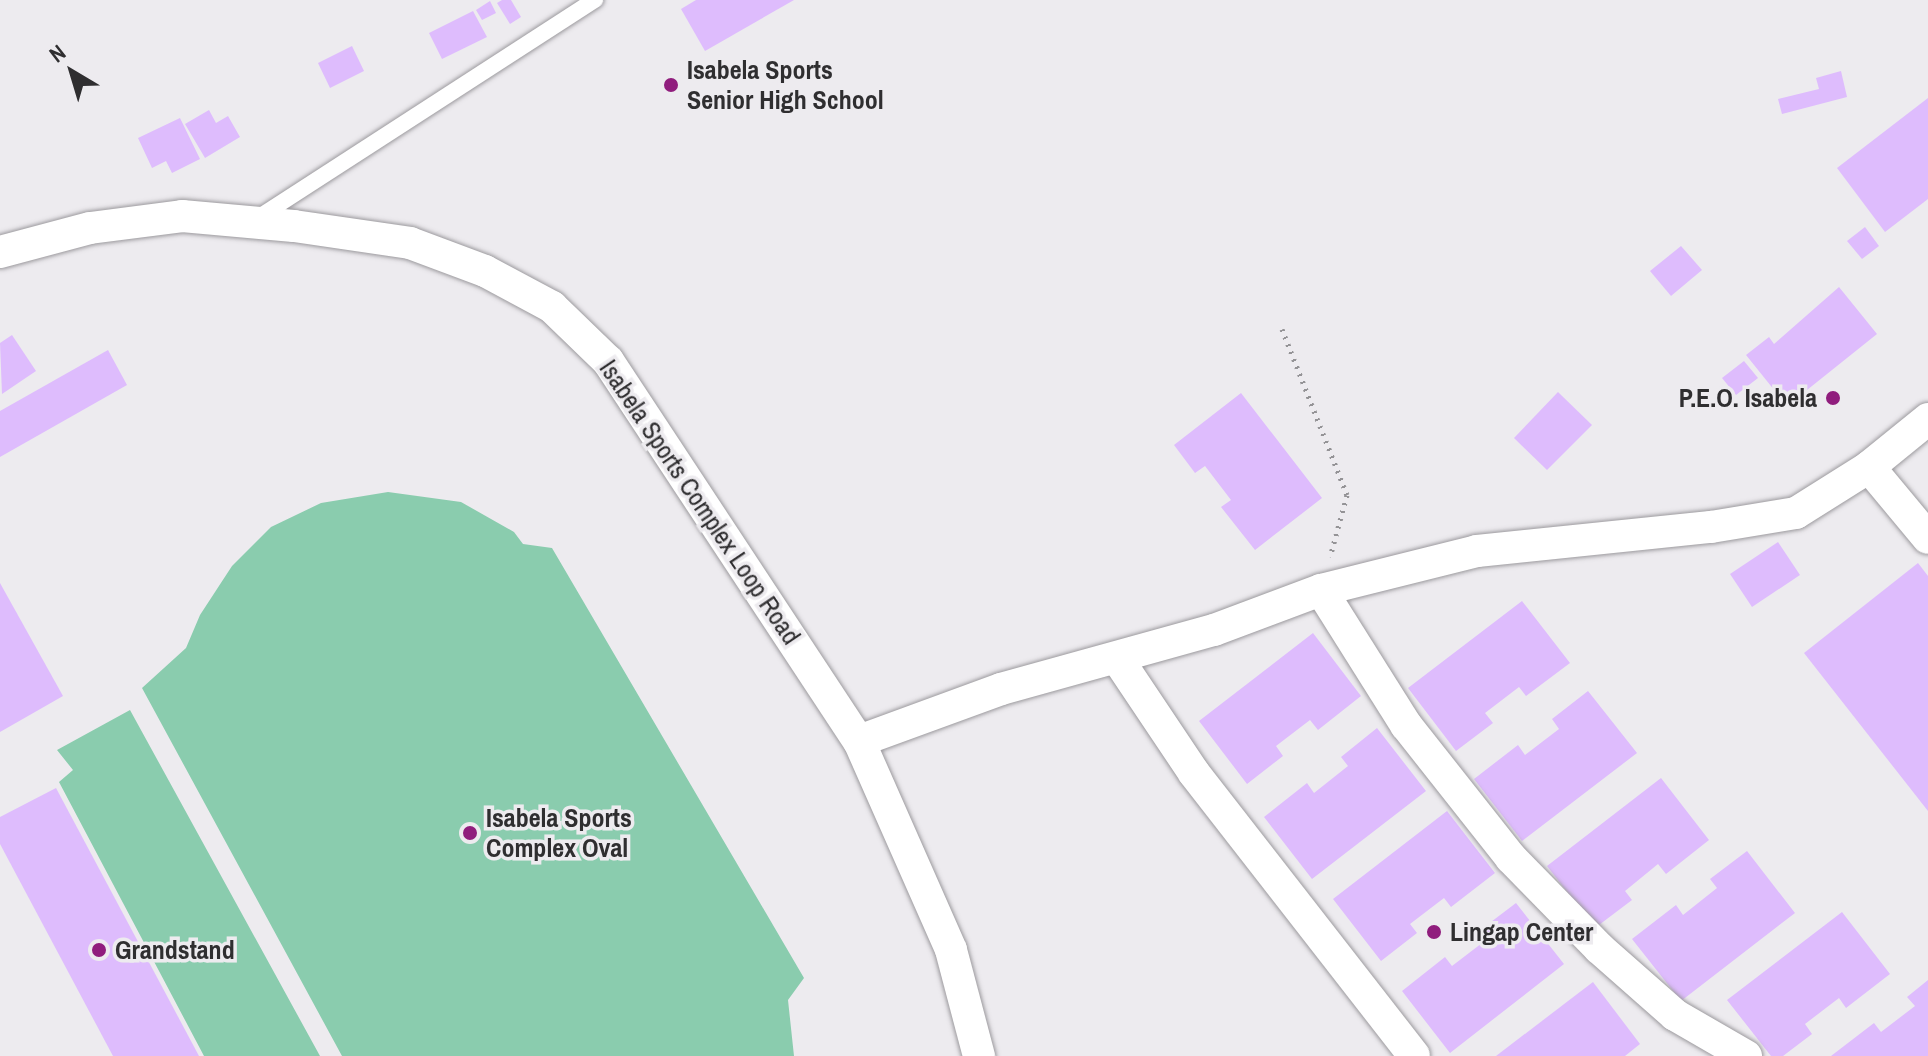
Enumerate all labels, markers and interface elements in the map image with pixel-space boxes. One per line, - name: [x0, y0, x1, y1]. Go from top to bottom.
- north arrow: [32, 32, 112, 112]
- text: N: [43, 37, 72, 69]
- place label: Isabela Sports Senior High School: [687, 54, 884, 116]
- marker: Isabela Sports Senior High School: [662, 76, 680, 94]
- street label: Isabela Sports Complex Loop Road: [593, 354, 807, 650]
- place label: P.E.O. Isabela: [1679, 382, 1817, 414]
- marker: P.E.O. Isabela: [1824, 389, 1842, 407]
- place label: Isabela Sports Complex Oval: [486, 802, 632, 864]
- marker: Isabela Sports Complex Oval: [461, 824, 479, 842]
- place label: Lingap Center: [1450, 916, 1593, 948]
- marker: Lingap Center: [1425, 923, 1443, 941]
- place label: Grandstand: [115, 934, 235, 966]
- marker: Grandstand: [90, 941, 108, 959]

